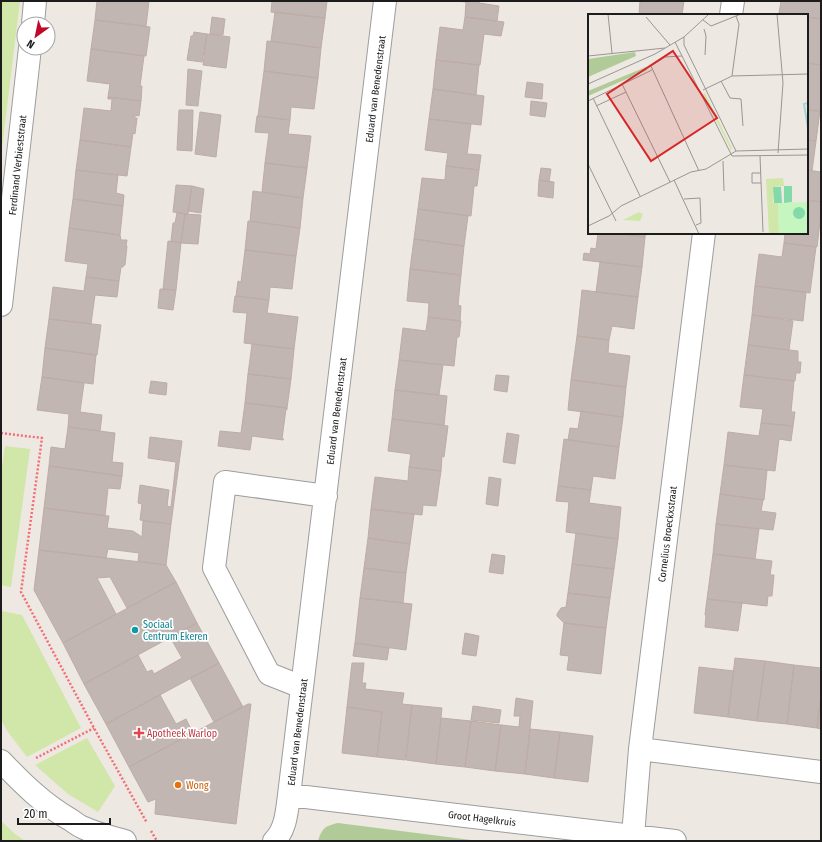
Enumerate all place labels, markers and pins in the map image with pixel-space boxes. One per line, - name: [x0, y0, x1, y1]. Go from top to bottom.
- place label: Sociaal Centrum Ekeren: [143, 619, 208, 643]
- marker: Sociaal Centrum Ekeren: [130, 625, 140, 635]
- marker: Apotheek Warlop: [134, 728, 144, 738]
- place label: Apotheek Warlop: [147, 728, 217, 740]
- marker: Wong: [173, 780, 183, 790]
- place label: Wong: [186, 780, 209, 792]

